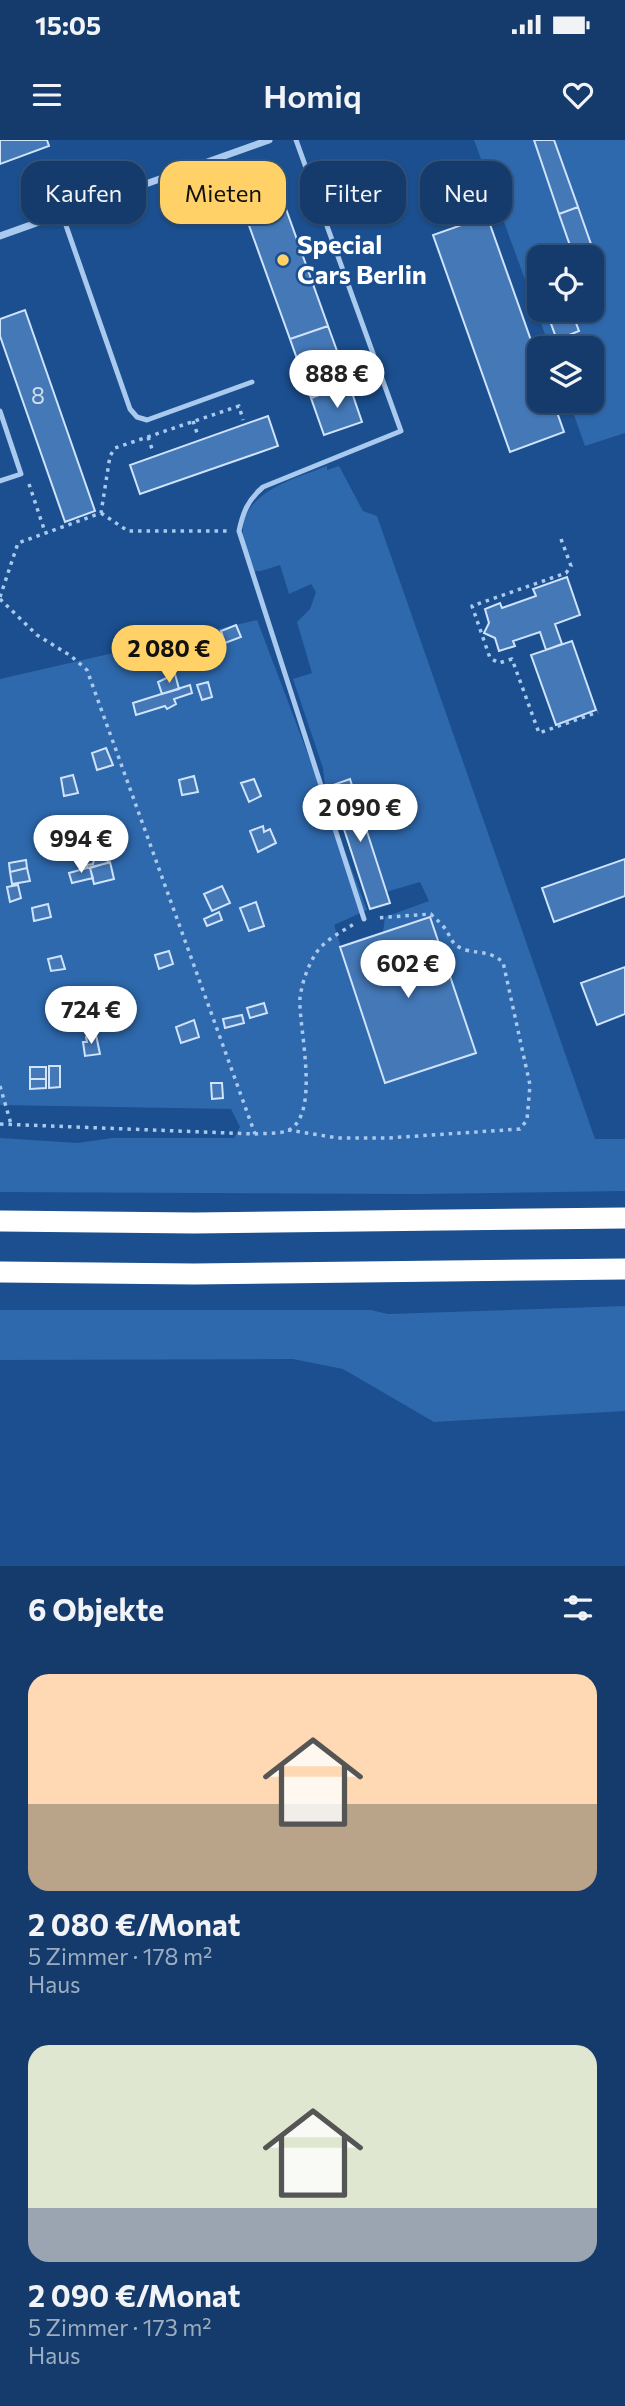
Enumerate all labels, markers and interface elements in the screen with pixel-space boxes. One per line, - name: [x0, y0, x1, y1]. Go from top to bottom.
- text: 15:05: [35, 9, 101, 40]
- text: Homiq: [263, 75, 362, 115]
- icon: menu: [28, 76, 66, 114]
- icon: heart: [559, 76, 597, 114]
- chip: Kaufen: [21, 161, 146, 224]
- chip: Mieten: [160, 161, 286, 224]
- chip: Filter: [300, 161, 406, 224]
- chip: Neu: [420, 161, 512, 224]
- place label: Special Cars Berlin: [297, 228, 427, 289]
- map controls: [527, 245, 604, 413]
- button: locate: [527, 245, 604, 322]
- marker: Special Cars Berlin: [275, 252, 291, 268]
- button: layers: [527, 336, 604, 413]
- pin: 888 €: [288, 350, 386, 410]
- text: 888 €: [305, 359, 369, 387]
- house number: 8: [31, 381, 45, 409]
- pin: 2 080 €: [104, 626, 234, 685]
- text: 2 080 €: [128, 634, 210, 662]
- pin: 2 090 €: [295, 784, 425, 844]
- text: 2 090 €: [319, 793, 401, 821]
- pin: 994 €: [32, 816, 130, 875]
- text: 994 €: [49, 824, 113, 852]
- pin: 602 €: [359, 940, 457, 1000]
- text: 602 €: [376, 949, 440, 977]
- pin: 724 €: [42, 986, 140, 1046]
- text: 724 €: [61, 995, 121, 1023]
- icon: filters: [559, 1589, 597, 1627]
- text: 6 Objekte: [28, 1590, 164, 1627]
- icon: home: [250, 1719, 376, 1845]
- text: 2 080 €/Monat: [28, 1905, 240, 1942]
- text: 5 Zimmer · 178 m²: [28, 1942, 212, 1970]
- text: Haus: [28, 1970, 81, 1998]
- icon: home: [250, 2090, 376, 2216]
- text: 2 090 €/Monat: [28, 2276, 240, 2313]
- text: 5 Zimmer · 173 m²: [28, 2313, 211, 2341]
- text: Haus: [28, 2341, 81, 2369]

